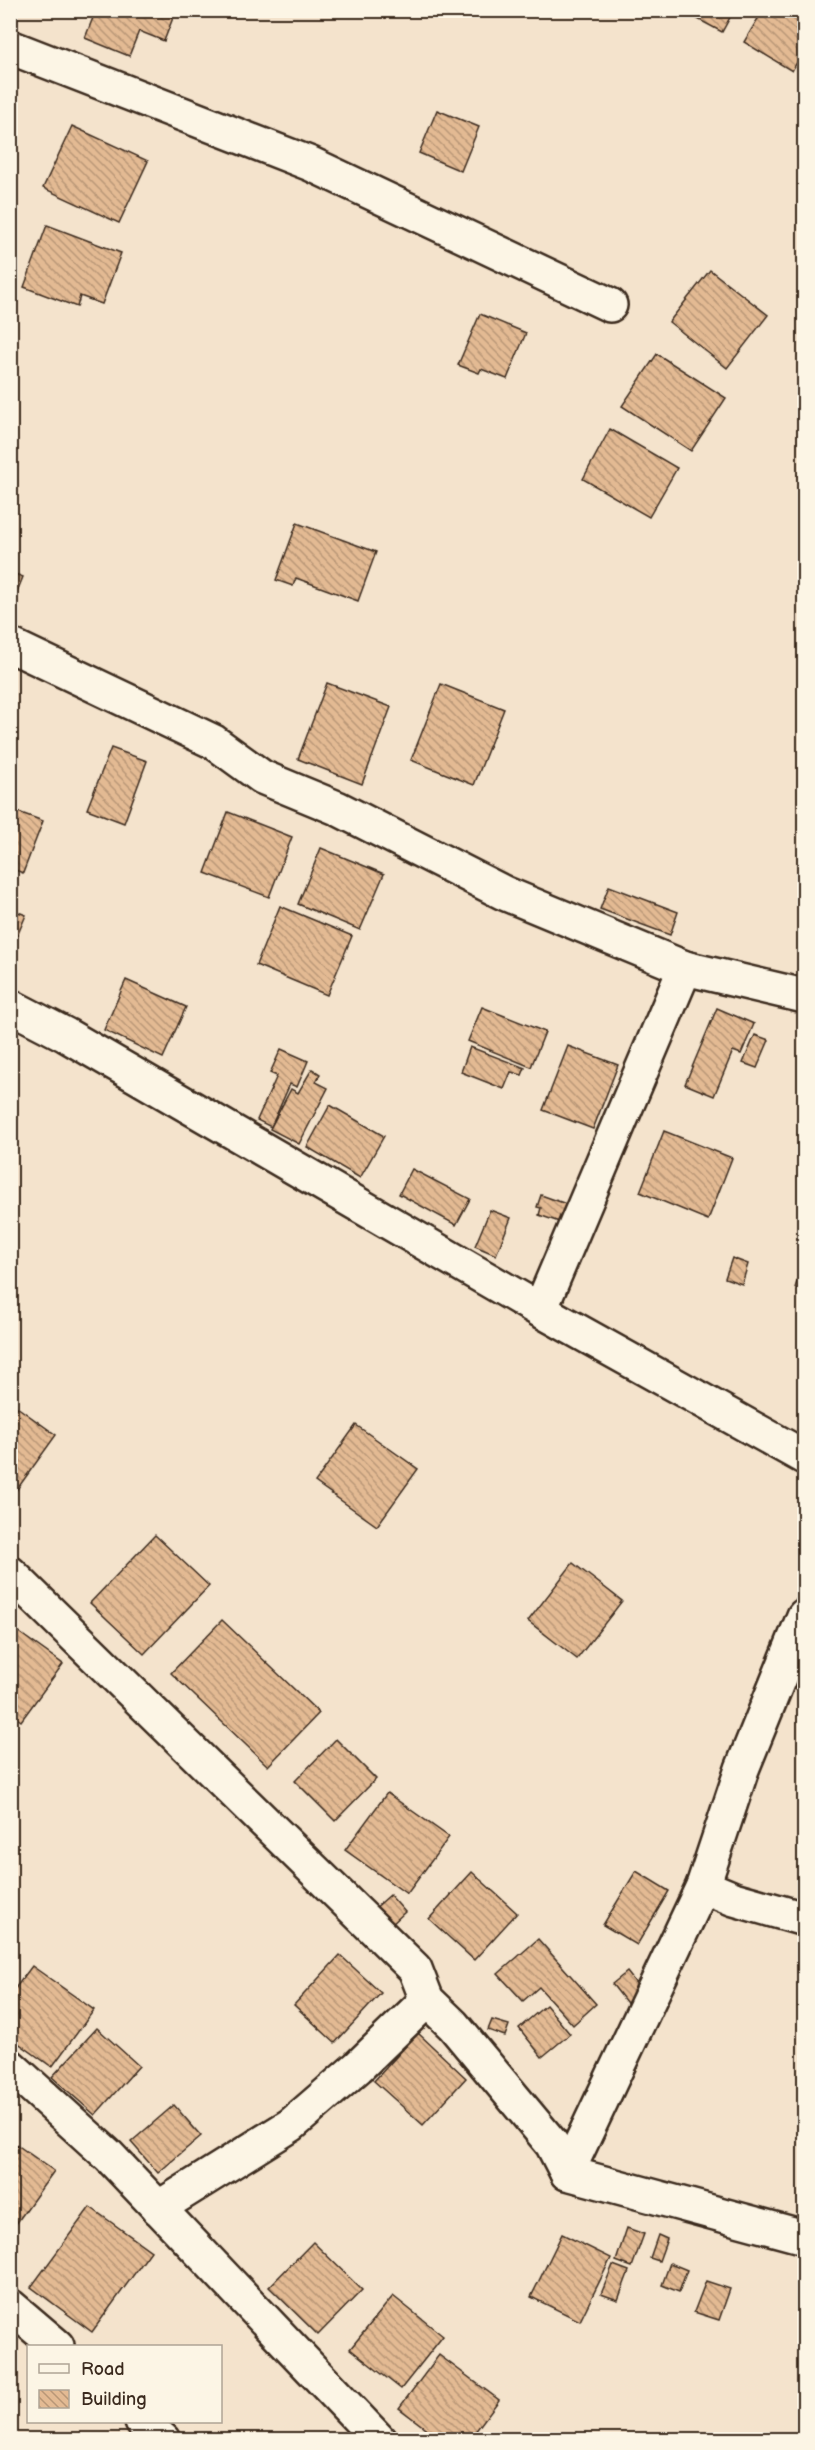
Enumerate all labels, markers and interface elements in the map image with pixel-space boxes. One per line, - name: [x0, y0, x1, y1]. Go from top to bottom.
- legend: [27, 2345, 222, 2423]
- text: Road: [81, 2359, 125, 2380]
- text: Building: [81, 2389, 147, 2410]

